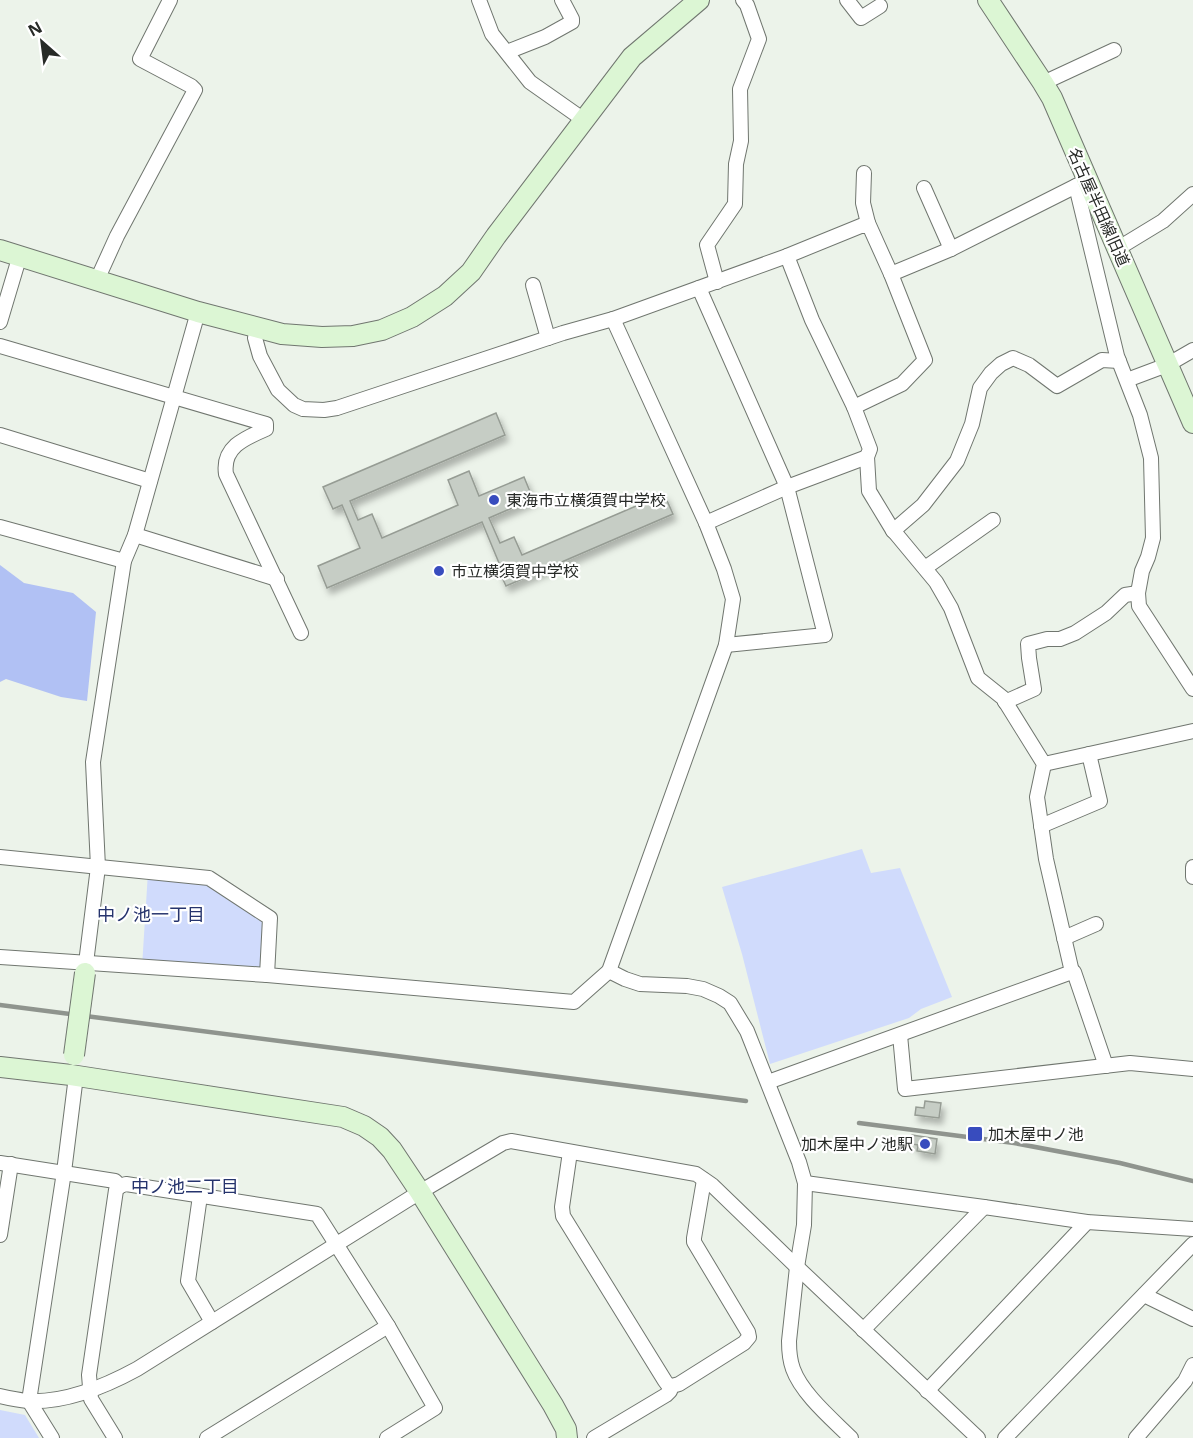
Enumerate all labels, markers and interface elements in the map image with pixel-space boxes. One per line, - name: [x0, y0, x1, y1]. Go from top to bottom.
- north arrow: [12, 12, 72, 72]
- text: N: [24, 16, 46, 42]
- street label: 名古屋半田線旧道: [1063, 144, 1135, 270]
- place label: 東海市立横須賀中学校: [506, 489, 666, 511]
- marker: 東海市立横須賀中学校: [487, 493, 501, 507]
- place label: 市立横須賀中学校: [451, 560, 579, 582]
- marker: 市立横須賀中学校: [432, 564, 446, 578]
- district label: 中ノ池一丁目: [97, 902, 205, 926]
- place label: 加木屋中ノ池: [988, 1123, 1084, 1145]
- marker: 加木屋中ノ池: [966, 1125, 984, 1143]
- place label: 加木屋中ノ池駅: [801, 1133, 913, 1155]
- marker: 加木屋中ノ池駅: [918, 1137, 932, 1151]
- district label: 中ノ池二丁目: [131, 1174, 239, 1198]

